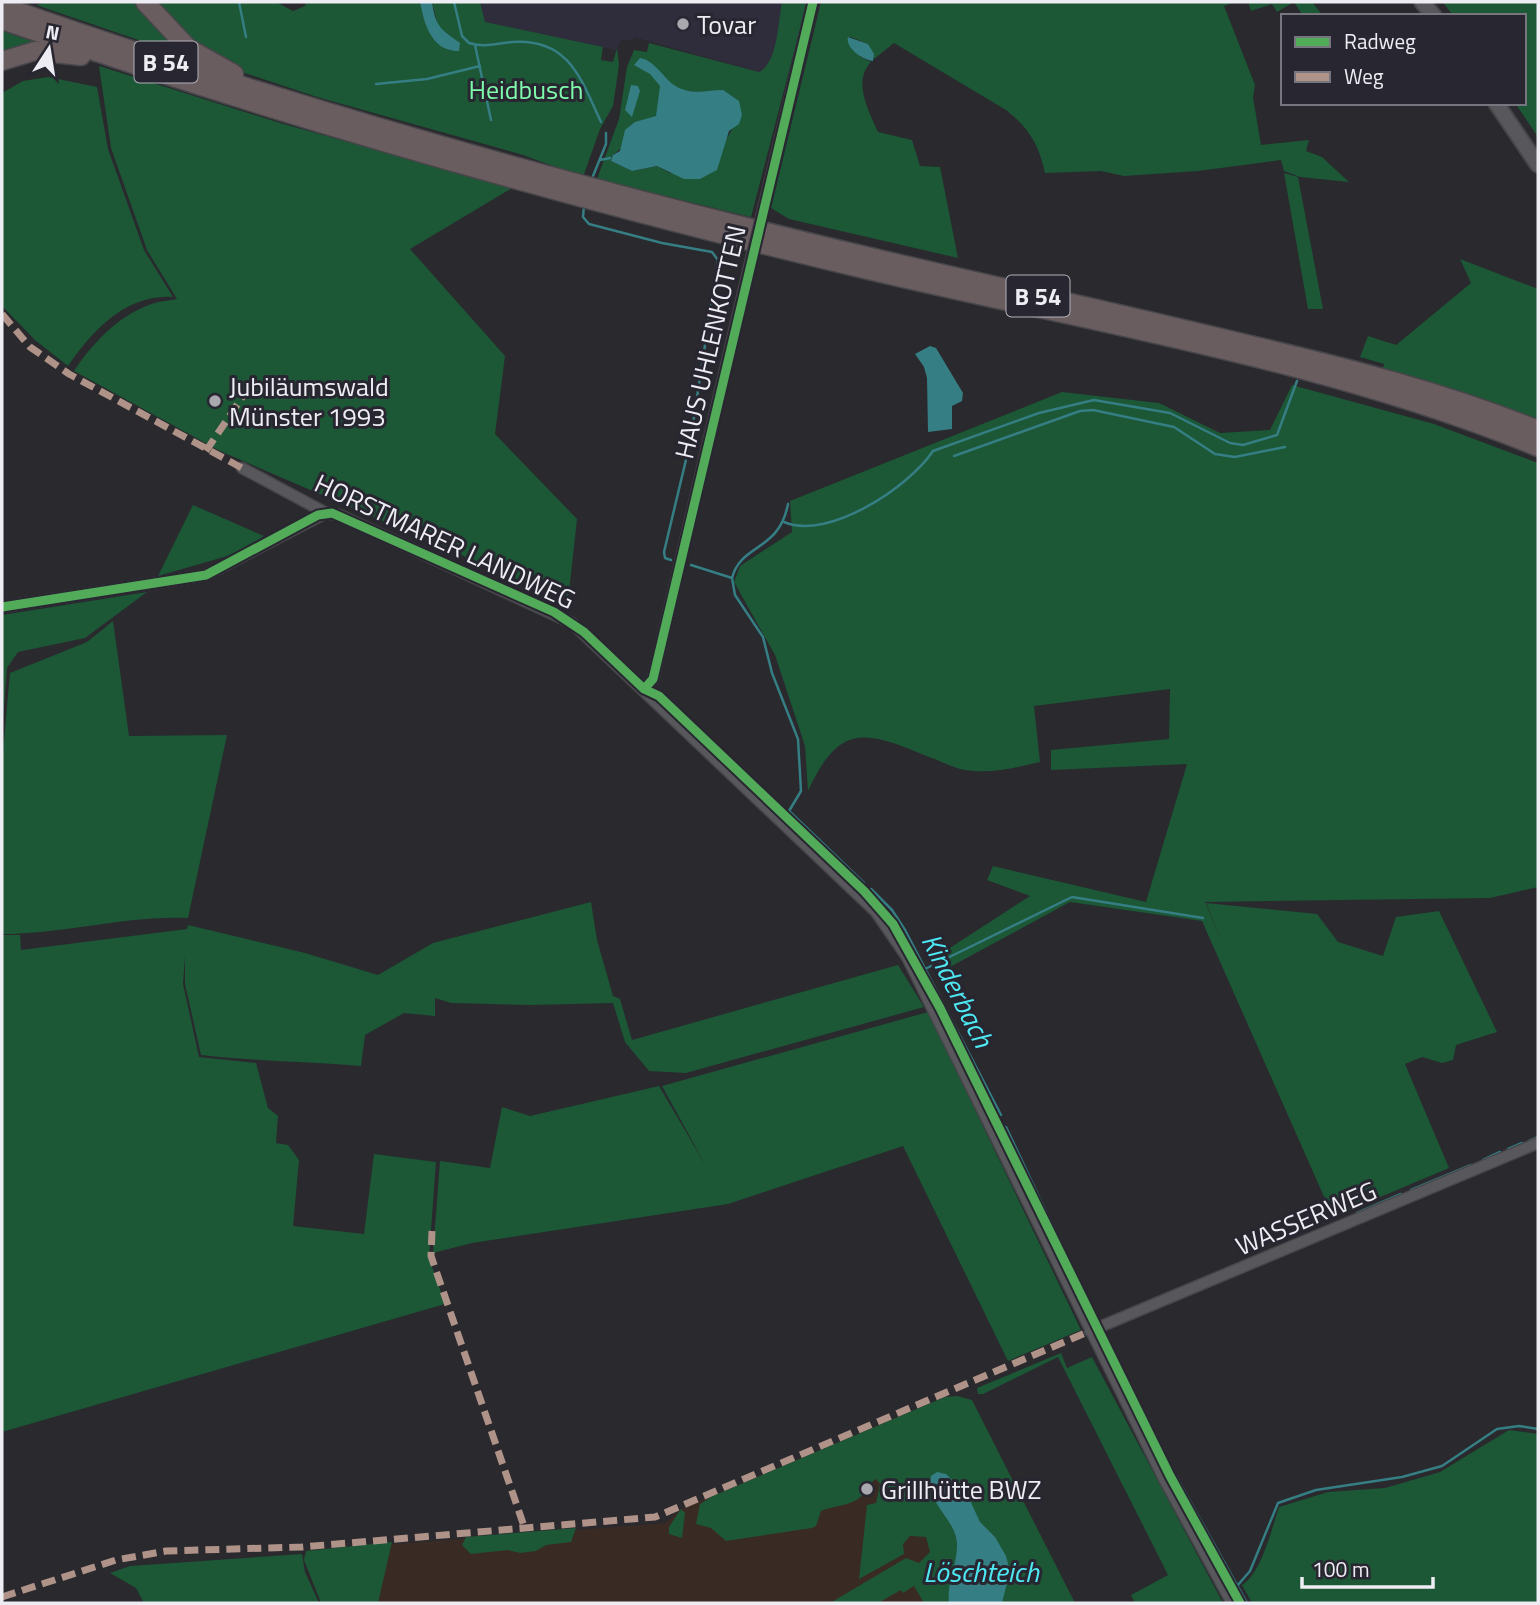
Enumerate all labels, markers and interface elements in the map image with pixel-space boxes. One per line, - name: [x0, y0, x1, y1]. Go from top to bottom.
- place label: Tovar: [697, 5, 756, 44]
- north arrow: [14, 14, 84, 84]
- legend: [1281, 14, 1526, 105]
- text: N: [43, 16, 62, 47]
- marker: Tovar: [675, 16, 691, 32]
- text: Radweg: [1344, 25, 1416, 57]
- road number: B 54: [134, 42, 198, 82]
- text: Weg: [1344, 60, 1384, 92]
- park label: Heidbusch: [469, 70, 583, 109]
- street label: HAUS UHLENKOTTEN: [664, 221, 756, 463]
- road number: B 54: [1006, 276, 1070, 316]
- place label: Jubiläumswald Münster 1993: [229, 367, 389, 436]
- marker: Jubiläumswald Münster 1993: [207, 393, 223, 409]
- street label: HORSTMARER LANDWEG: [308, 463, 582, 619]
- water label: Kinderbach: [911, 925, 1006, 1056]
- street label: WASSERWEG: [1230, 1171, 1382, 1265]
- place label: Grillhütte BWZ: [881, 1470, 1042, 1509]
- marker: Grillhütte BWZ: [859, 1481, 875, 1497]
- scale bar: [1302, 1546, 1433, 1590]
- water label: Löschteich: [923, 1550, 1040, 1593]
- text: 100 m: [1312, 1553, 1369, 1585]

